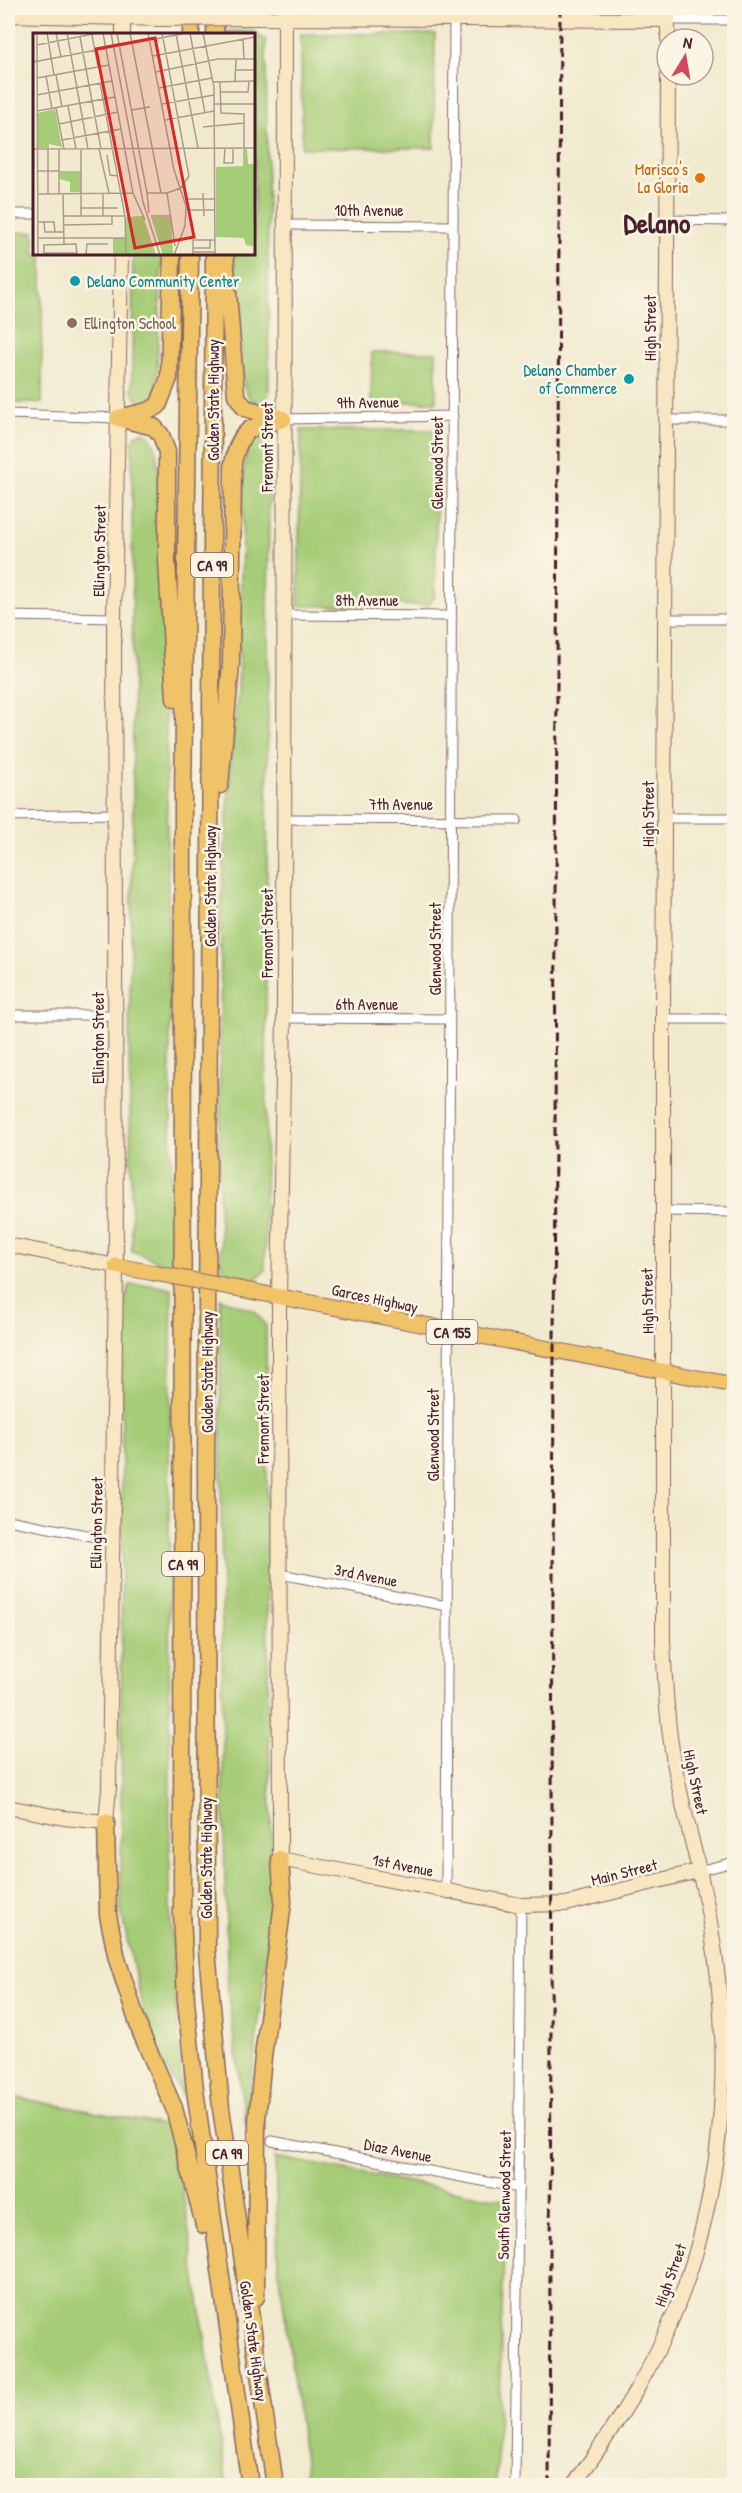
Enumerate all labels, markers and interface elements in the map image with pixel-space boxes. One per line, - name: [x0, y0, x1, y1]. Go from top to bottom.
- north arrow: [655, 27, 715, 87]
- text: N: [682, 31, 695, 54]
- inset map: [33, 33, 255, 255]
- place label: Marisco's La Gloria: [635, 158, 688, 198]
- marker: Marisco's La Gloria: [693, 171, 707, 185]
- street label: 10th Avenue: [334, 199, 404, 221]
- district label: Delano: [624, 204, 691, 242]
- place label: Delano Community Center: [87, 270, 239, 292]
- marker: Delano Community Center: [68, 274, 82, 288]
- street label: High Street: [639, 295, 661, 361]
- place label: Ellington School: [84, 312, 177, 334]
- marker: Ellington School: [65, 316, 79, 330]
- street label: Golden State Highway: [202, 339, 224, 461]
- place label: Delano Chamber of Commerce: [523, 359, 618, 399]
- marker: Delano Chamber of Commerce: [622, 372, 636, 386]
- street label: 9th Avenue: [337, 390, 400, 414]
- street label: Fremont Street: [256, 402, 278, 493]
- street label: Glenwood Street: [426, 416, 448, 510]
- street label: Ellington Street: [87, 504, 111, 597]
- road number: CA 99: [191, 553, 233, 577]
- street label: 8th Avenue: [335, 589, 399, 611]
- street label: High Street: [637, 781, 659, 847]
- street label: 7th Avenue: [369, 793, 434, 815]
- street label: Golden State Highway: [199, 825, 221, 947]
- street label: Fremont Street: [256, 888, 278, 979]
- street label: Glenwood Street: [424, 902, 446, 996]
- street label: Ellington Street: [87, 992, 109, 1084]
- street label: 6th Avenue: [336, 993, 399, 1015]
- street label: High Street: [635, 1267, 659, 1334]
- street label: Garces Highway: [330, 1278, 420, 1318]
- street label: Golden State Highway: [196, 1311, 218, 1433]
- road number: CA 155: [426, 1320, 478, 1344]
- street label: Fremont Street: [252, 1374, 274, 1465]
- street label: Glenwood Street: [422, 1388, 444, 1482]
- street label: Ellington Street: [84, 1476, 108, 1569]
- road number: CA 99: [162, 1552, 204, 1576]
- street label: 3rd Avenue: [333, 1558, 400, 1592]
- street label: High Street: [678, 1748, 714, 1817]
- street label: Golden State Highway: [195, 1797, 217, 1919]
- street label: 1st Avenue: [371, 1848, 436, 1882]
- street label: Main Street: [589, 1853, 660, 1891]
- street label: South Glenwood Street: [492, 2130, 516, 2260]
- street label: Diaz Avenue: [362, 2133, 434, 2167]
- road number: CA 99: [206, 2141, 248, 2165]
- street label: High Street: [648, 2240, 692, 2310]
- street label: Golden State Highway: [235, 2279, 273, 2403]

